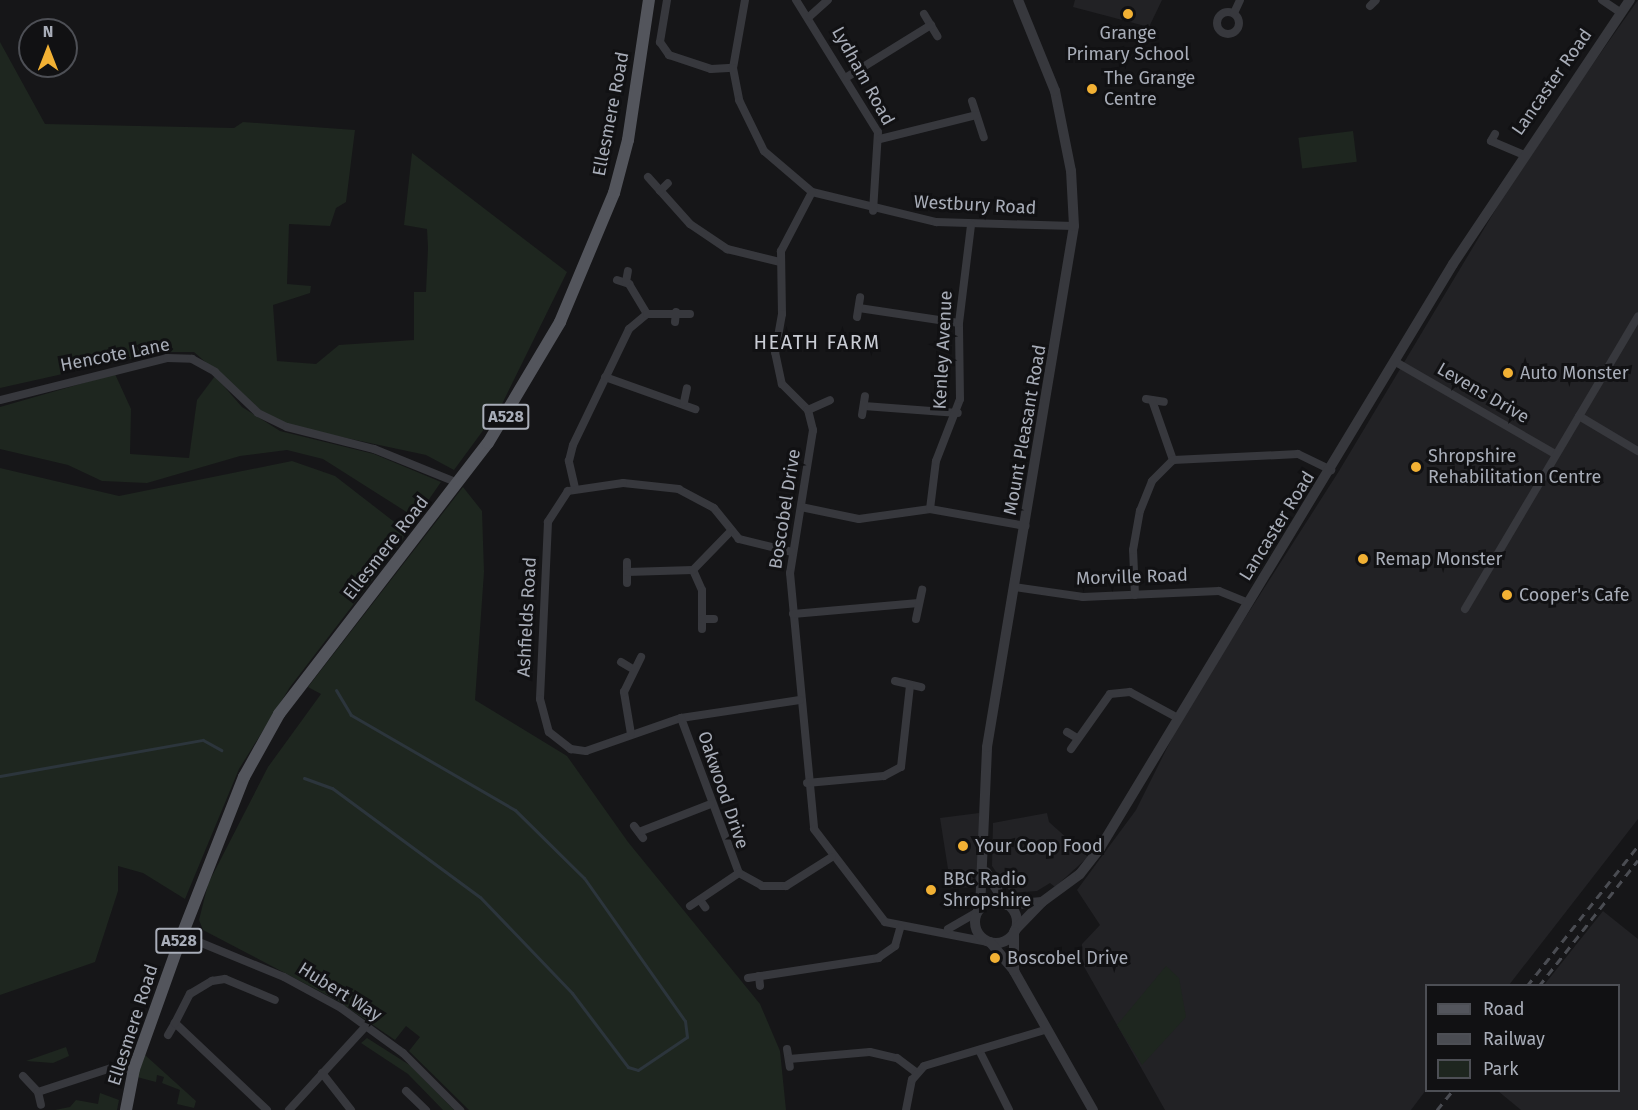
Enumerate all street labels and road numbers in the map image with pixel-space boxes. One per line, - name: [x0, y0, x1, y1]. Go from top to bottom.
- street label: Lydham Road: [827, 23, 899, 129]
- street label: Lancaster Road: [1507, 25, 1597, 139]
- street label: Ellesmere Road: [588, 50, 634, 178]
- street label: Westbury Road: [913, 191, 1037, 219]
- street label: Kenley Avenue: [929, 290, 957, 410]
- street label: Hencote Lane: [58, 334, 172, 376]
- street label: Mount Pleasant Road: [999, 343, 1051, 517]
- street label: Levens Drive: [1433, 358, 1533, 428]
- road number: A528: [482, 404, 530, 430]
- street label: Boscobel Drive: [765, 447, 805, 571]
- street label: Lancaster Road: [1235, 467, 1319, 585]
- street label: Ellesmere Road: [339, 492, 433, 604]
- street label: Ashfields Road: [513, 556, 541, 678]
- street label: Morville Road: [1076, 564, 1188, 590]
- street label: Oakwood Drive: [693, 728, 753, 852]
- road number: A528: [155, 928, 203, 954]
- street label: Hubert Way: [294, 958, 386, 1026]
- street label: Ellesmere Road: [103, 962, 163, 1088]

